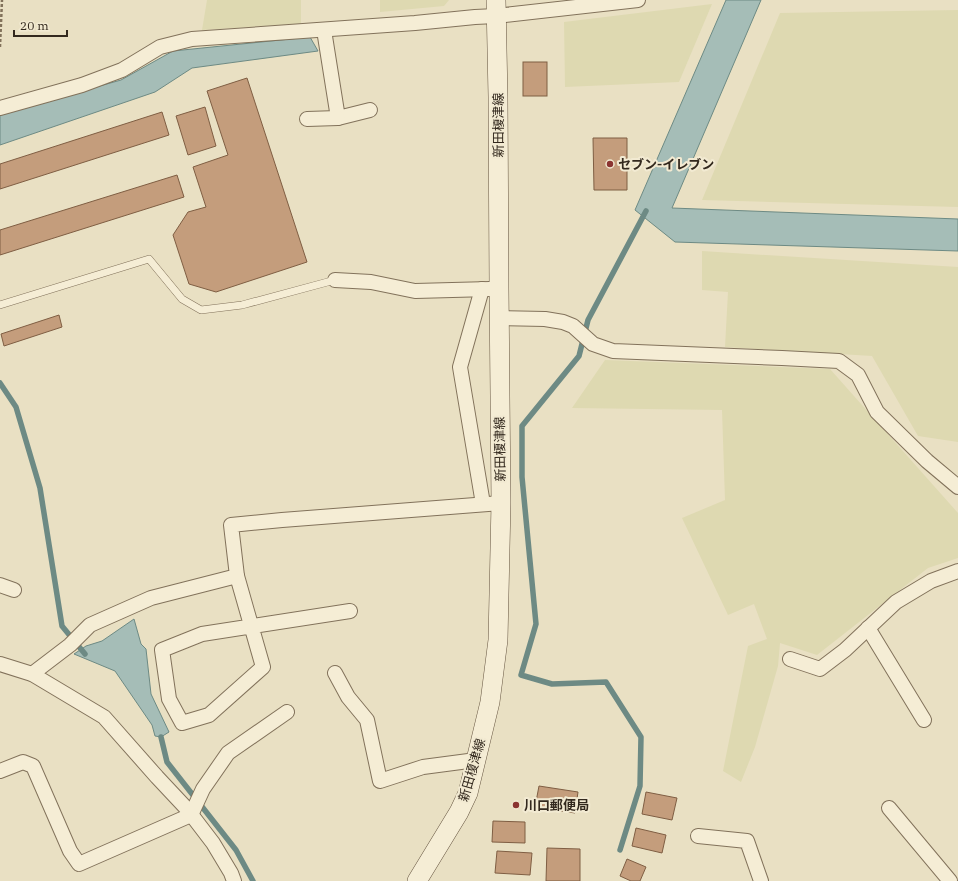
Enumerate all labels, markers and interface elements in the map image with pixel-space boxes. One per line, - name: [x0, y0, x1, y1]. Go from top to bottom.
- scale bar: [14, 12, 67, 38]
- text: 20 m: [20, 18, 49, 33]
- street label: 新田榎津線: [490, 92, 507, 158]
- place label: セブン-イレブン: [618, 156, 714, 173]
- marker: セブン-イレブン: [605, 159, 615, 169]
- street label: 新田榎津線: [491, 416, 509, 482]
- street label: 新田榎津線: [455, 736, 489, 804]
- place label: 川口郵便局: [524, 797, 589, 814]
- marker: 川口郵便局: [511, 800, 521, 810]

